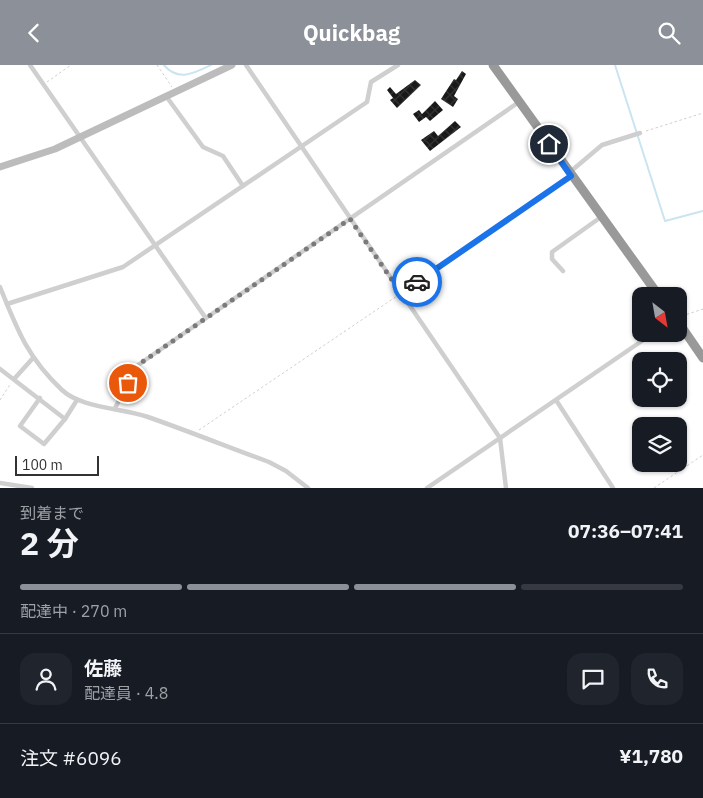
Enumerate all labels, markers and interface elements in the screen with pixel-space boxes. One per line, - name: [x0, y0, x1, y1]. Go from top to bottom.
- text: Quickbag: [303, 18, 400, 47]
- icon: back: [20, 19, 48, 47]
- icon: search: [655, 19, 683, 47]
- pin: [528, 123, 570, 165]
- icon: home: [535, 130, 563, 158]
- courier: [392, 257, 442, 307]
- icon: car: [403, 268, 431, 296]
- north arrow: [632, 287, 688, 343]
- map controls: [632, 287, 687, 472]
- button: locate: [632, 352, 687, 407]
- pin: [107, 362, 149, 404]
- icon: bag: [114, 369, 142, 397]
- button: layers: [632, 417, 687, 472]
- scale bar: [15, 453, 99, 476]
- text: 100 m: [22, 456, 63, 474]
- text: 到着まで: [20, 503, 84, 523]
- text: 07:36–07:41: [568, 519, 683, 543]
- text: 2 分: [20, 522, 79, 564]
- text: 配達中 · 270 m: [20, 601, 127, 621]
- button: person: [20, 653, 72, 705]
- button: chat: [567, 653, 619, 705]
- button: phone: [631, 653, 683, 705]
- text: 佐藤: [84, 656, 122, 680]
- text: 配達員 · 4.8: [84, 683, 168, 703]
- text: ¥1,780: [619, 744, 683, 768]
- text: 注文 #6096: [20, 746, 122, 770]

